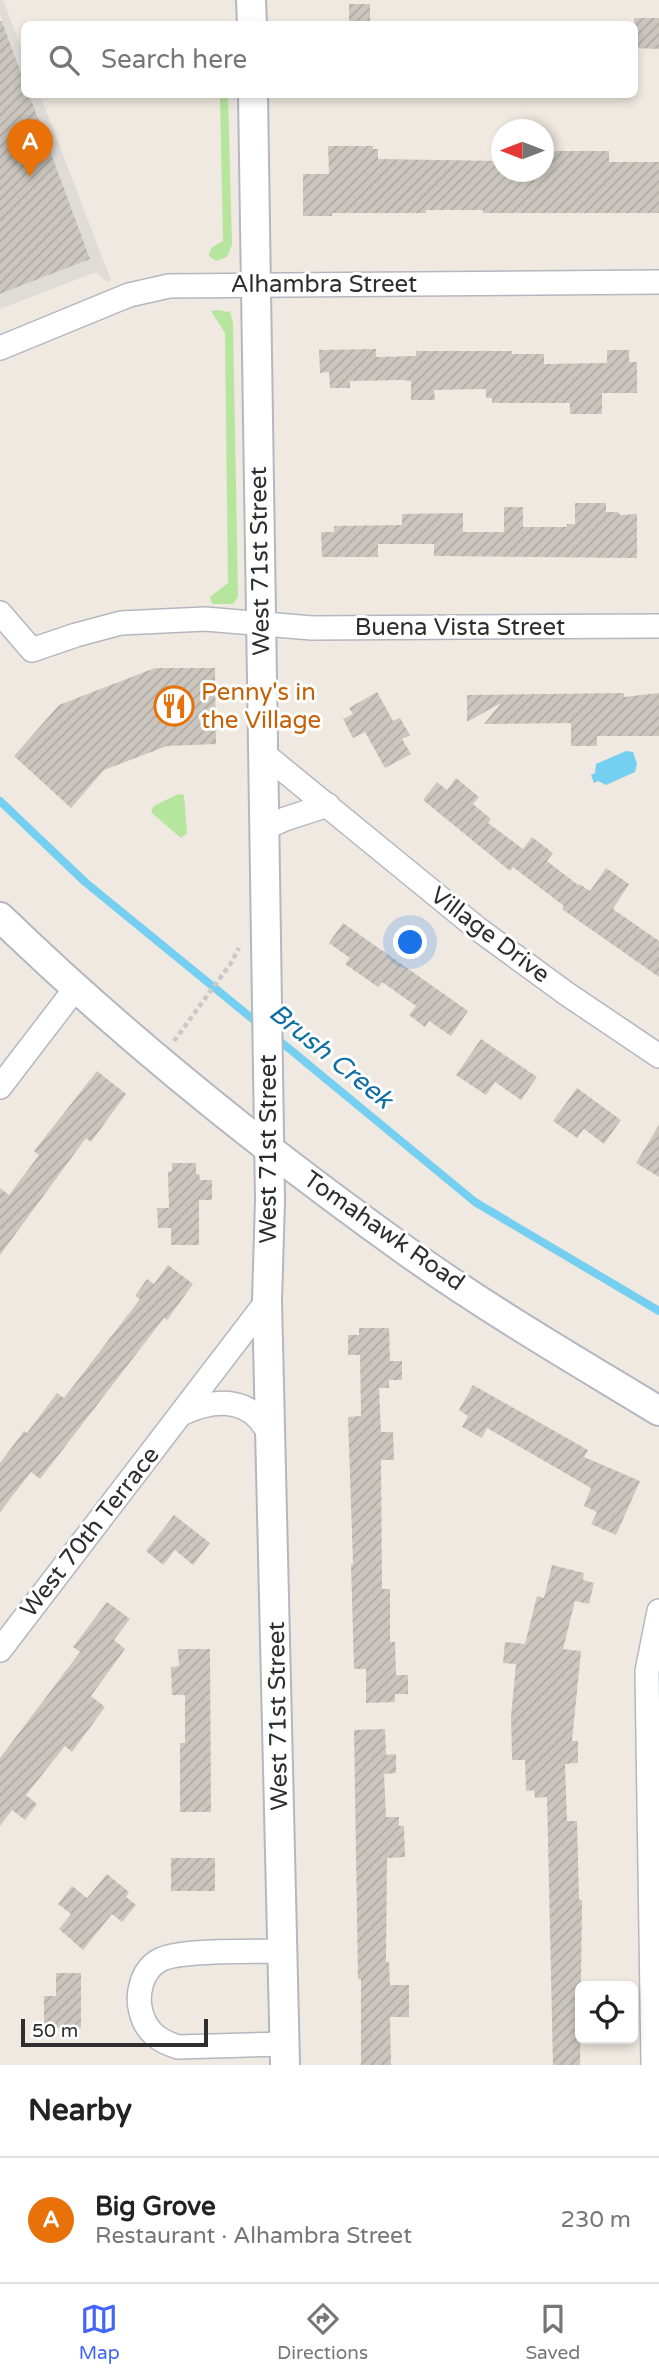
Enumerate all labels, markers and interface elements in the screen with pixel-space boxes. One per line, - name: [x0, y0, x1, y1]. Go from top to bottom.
- search box: [21, 21, 638, 98]
- icon: search: [45, 41, 83, 79]
- text: Search here: [101, 44, 247, 75]
- pin: A: [7, 119, 53, 177]
- north arrow: [491, 119, 554, 182]
- street label: Alhambra Street: [231, 270, 417, 299]
- street label: West 71st Street: [244, 466, 276, 656]
- street label: Buena Vista Street: [355, 613, 565, 642]
- place label: Penny's in the Village: [201, 678, 321, 735]
- restaurant icon: Penny's in the Village: [153, 685, 195, 727]
- street label: Village Drive: [425, 881, 555, 989]
- your location: [393, 925, 427, 959]
- water label: Brush Creek: [263, 997, 400, 1116]
- street label: West 71st Street: [254, 1054, 283, 1244]
- street label: Tomahawk Road: [298, 1165, 470, 1297]
- street label: West 70th Terrace: [14, 1441, 166, 1623]
- street label: West 71st Street: [262, 1621, 294, 1811]
- map controls: [575, 1981, 638, 2044]
- button: locate: [575, 1981, 638, 2044]
- scale bar: [21, 2016, 208, 2048]
- text: 50 m: [32, 2020, 78, 2042]
- text: Nearby: [28, 2092, 132, 2129]
- text: Big Grove: [95, 2191, 216, 2222]
- text: A: [42, 2206, 60, 2234]
- text: 230 m: [561, 2206, 631, 2234]
- text: Restaurant · Alhambra Street: [95, 2222, 412, 2250]
- tab: Map: [79, 2300, 120, 2364]
- tab: Directions: [277, 2300, 368, 2364]
- tab: Saved: [525, 2300, 580, 2364]

